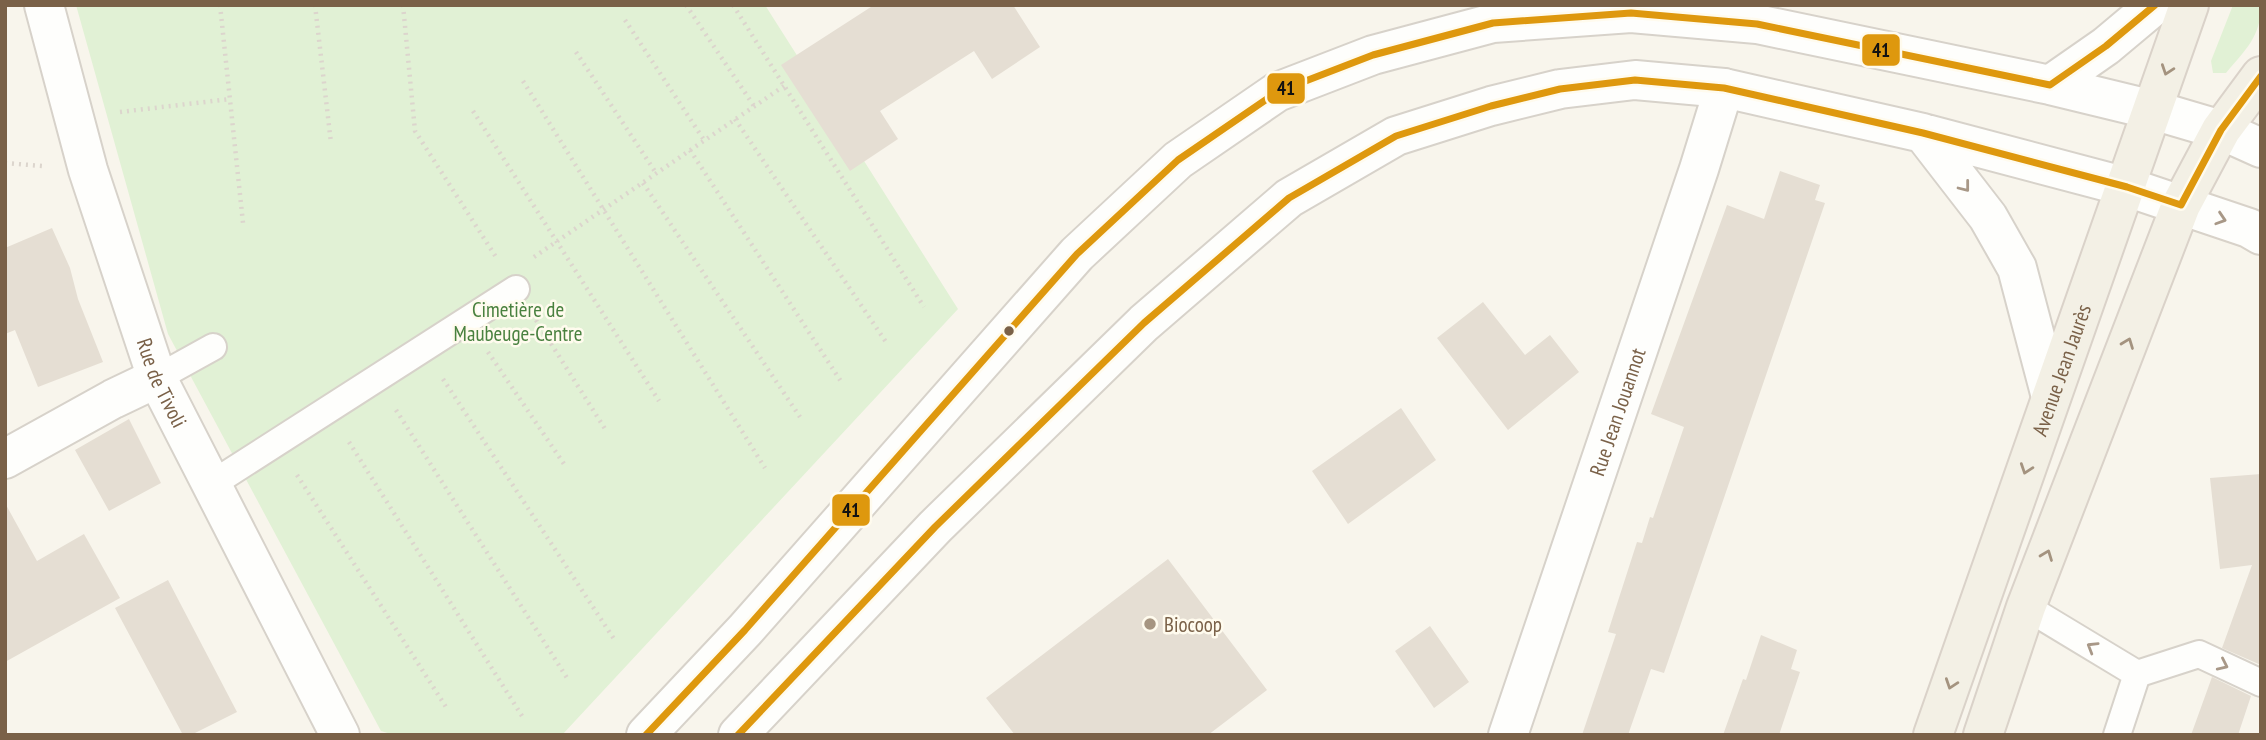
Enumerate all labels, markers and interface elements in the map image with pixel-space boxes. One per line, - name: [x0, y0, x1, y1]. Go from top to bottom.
- line badge: 41: [1861, 33, 1901, 67]
- text: 41: [1872, 38, 1890, 62]
- one-way arrow: [2161, 63, 2175, 75]
- line badge: 41: [1266, 72, 1306, 105]
- text: 41: [1277, 76, 1295, 100]
- one-way arrow: [1956, 179, 1969, 191]
- one-way arrow: [2215, 211, 2227, 225]
- park label: Cimetière de Maubeuge-Centre: [454, 296, 582, 347]
- street label: Avenue Jean Jaurès: [2026, 300, 2097, 439]
- unlabelled marker: [1002, 324, 1016, 338]
- street label: Rue de Tivoli: [131, 335, 193, 432]
- one-way arrow: [2120, 337, 2134, 349]
- street label: Rue Jean Jouannot: [1583, 344, 1651, 479]
- one-way arrow: [2020, 463, 2034, 475]
- line badge: 41: [831, 493, 871, 527]
- text: 41: [842, 498, 860, 522]
- one-way arrow: [2038, 549, 2052, 561]
- place label: Biocoop: [1164, 611, 1222, 638]
- marker: Biocoop: [1142, 616, 1158, 632]
- one-way arrow: [2086, 642, 2099, 655]
- one-way arrow: [2216, 657, 2228, 671]
- one-way arrow: [1945, 677, 1959, 689]

